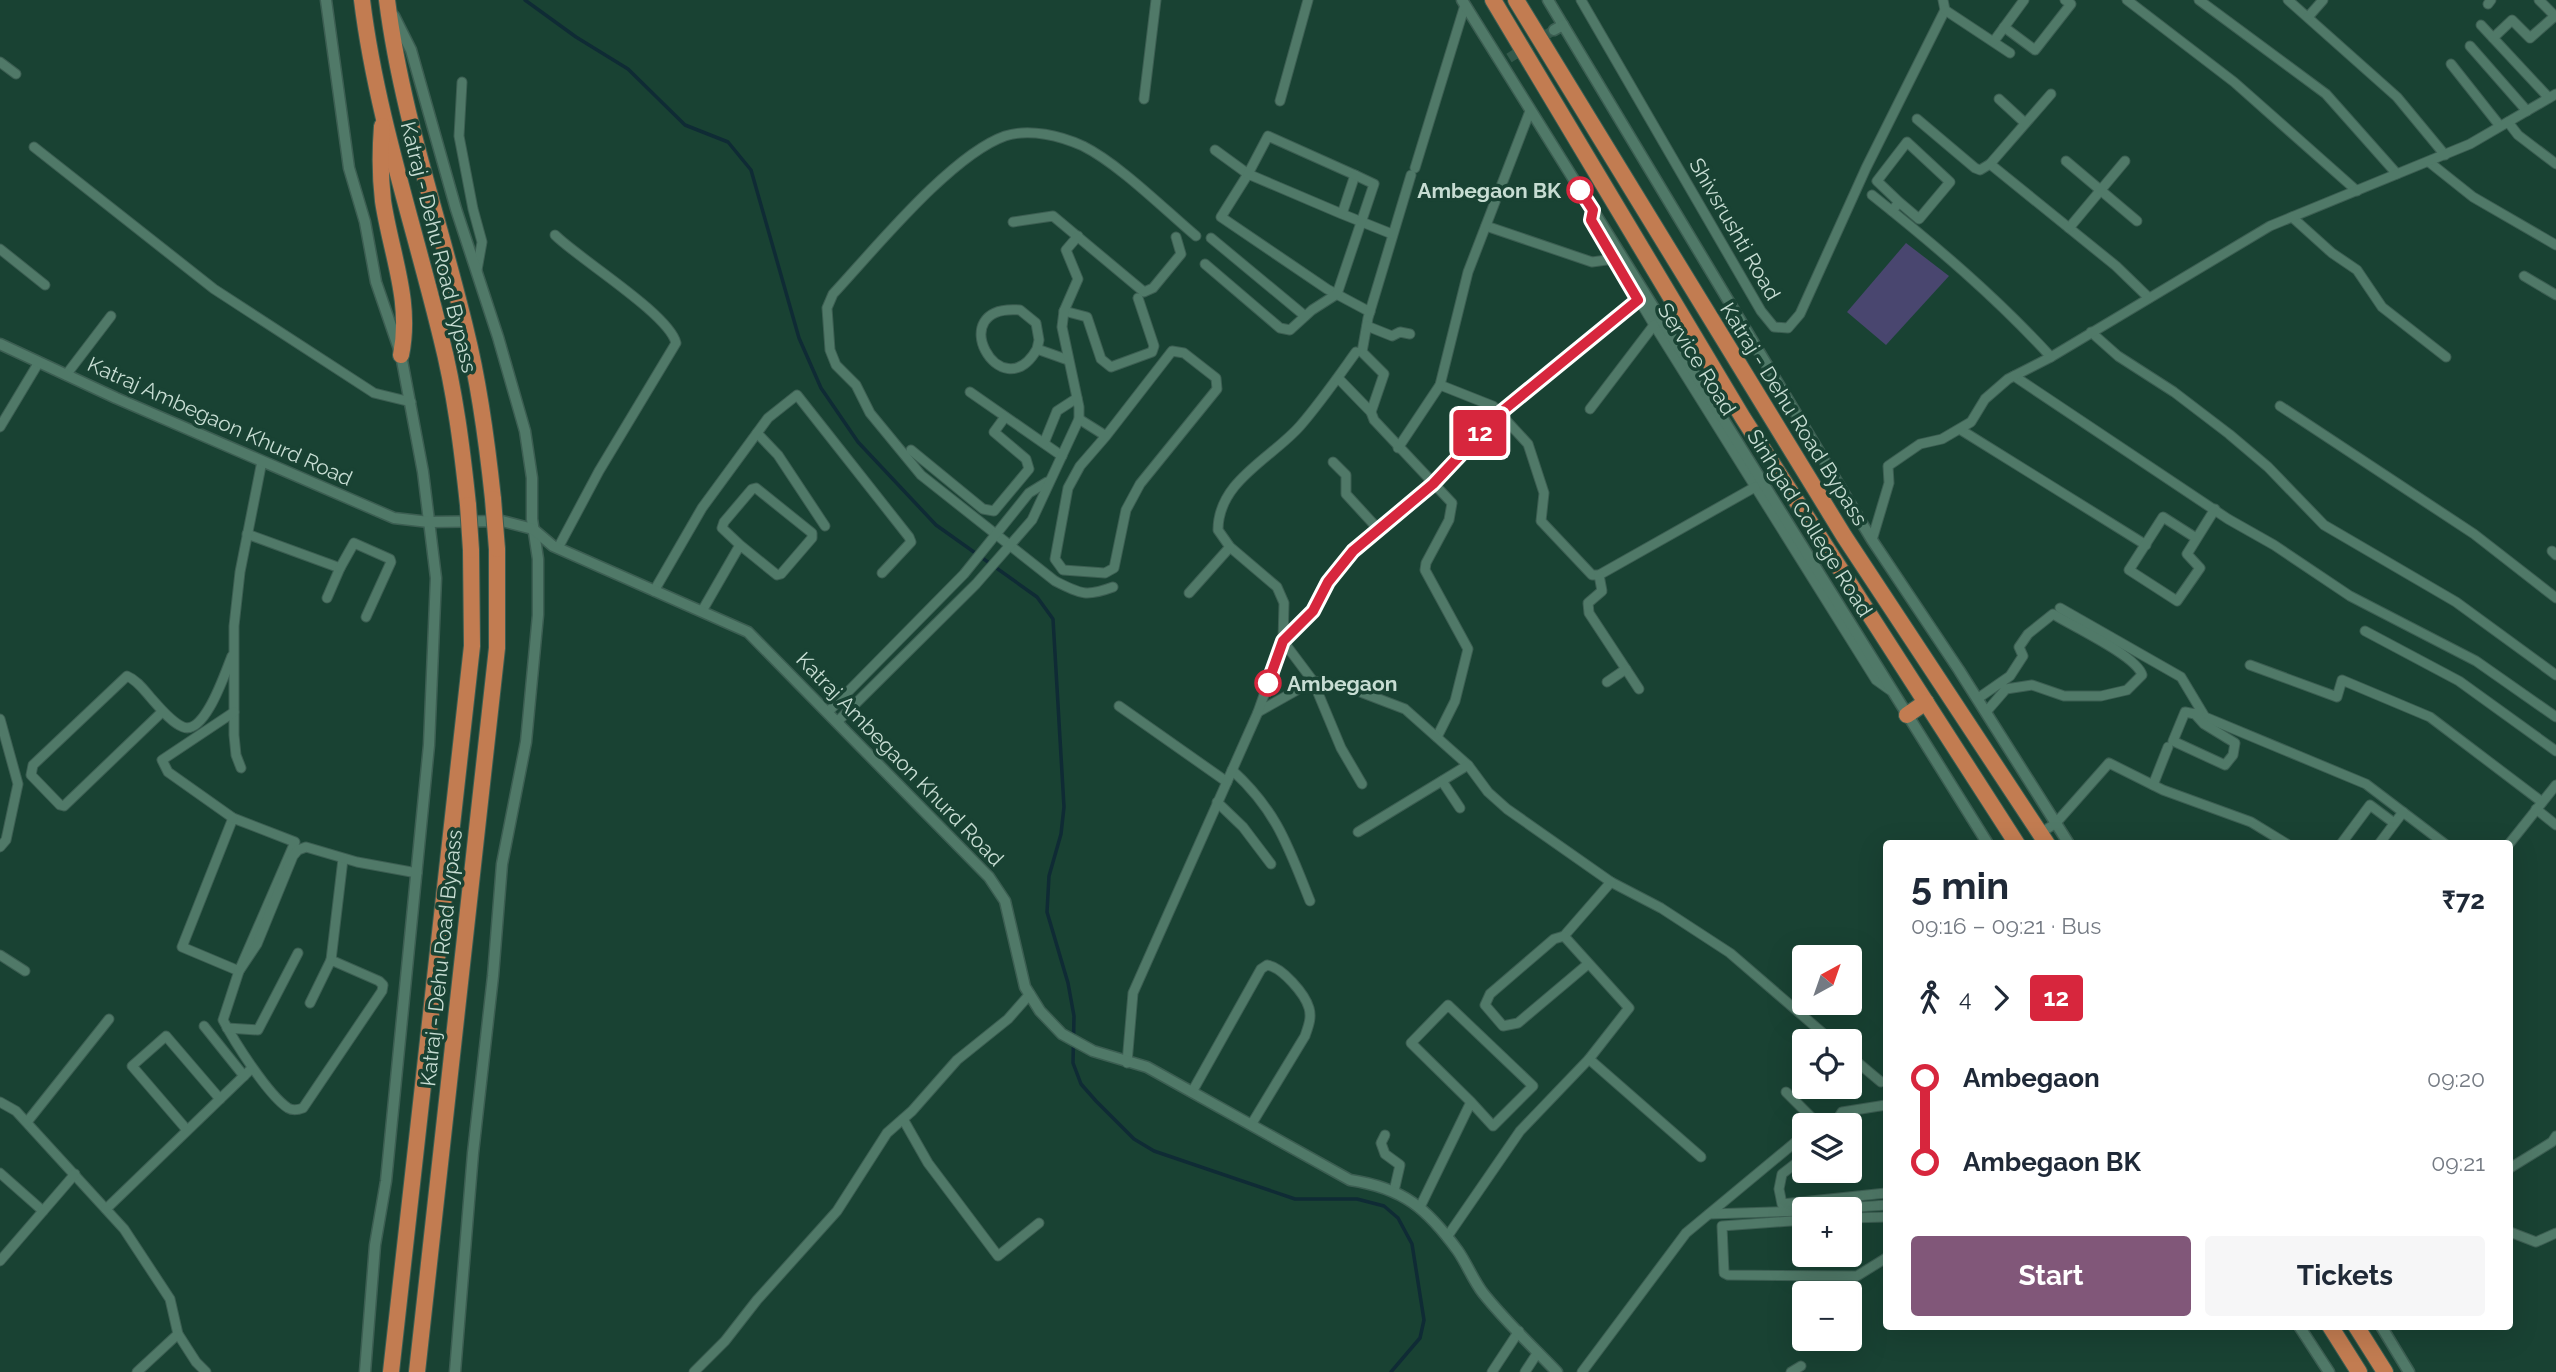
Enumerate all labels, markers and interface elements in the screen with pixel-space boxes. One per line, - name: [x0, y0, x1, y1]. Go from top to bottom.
- street label: Katraj - Dehu Road Bypass: [396, 119, 482, 375]
- street label: Shivsrushti Road: [1684, 153, 1786, 305]
- marker: Ambegaon BK: [1567, 177, 1593, 203]
- place label: Ambegaon BK: [1417, 178, 1562, 203]
- street label: Service Road: [1653, 298, 1741, 420]
- street label: Katraj - Dehu Road Bypass: [1715, 298, 1873, 530]
- street label: Katraj Ambegaon Khurd Road: [84, 351, 356, 491]
- line badge: 12: [1448, 410, 1512, 456]
- text: 12: [1467, 418, 1493, 447]
- street label: Sinhgad College Road: [1742, 425, 1878, 621]
- street label: Katraj Ambegaon Khurd Road: [791, 647, 1009, 871]
- marker: Ambegaon: [1255, 670, 1281, 696]
- place label: Ambegaon: [1287, 671, 1397, 696]
- street label: Katraj - Dehu Road Bypass: [415, 828, 467, 1088]
- text: 5 min: [1911, 863, 2009, 908]
- text: ₹72: [2442, 885, 2485, 915]
- text: 09:16 – 09:21 · Bus: [1911, 912, 2101, 939]
- north arrow: [1792, 945, 1862, 1015]
- map controls: [1792, 945, 1862, 1351]
- icon: walk: [1911, 979, 1949, 1017]
- icon: forward: [1982, 979, 2020, 1017]
- text: 12: [2044, 983, 2069, 1012]
- text: 4: [1959, 984, 1972, 1011]
- button: locate: [1792, 1029, 1862, 1099]
- text: Ambegaon: [1963, 1063, 2100, 1093]
- text: 09:20: [2427, 1065, 2485, 1092]
- button: layers: [1792, 1113, 1862, 1183]
- text: Ambegaon BK: [1963, 1147, 2141, 1177]
- text: 09:21: [2431, 1149, 2485, 1176]
- button: +: [1792, 1197, 1862, 1267]
- button: Start: [1911, 1236, 2191, 1316]
- button: Tickets: [2205, 1236, 2485, 1316]
- button: −: [1792, 1281, 1862, 1351]

